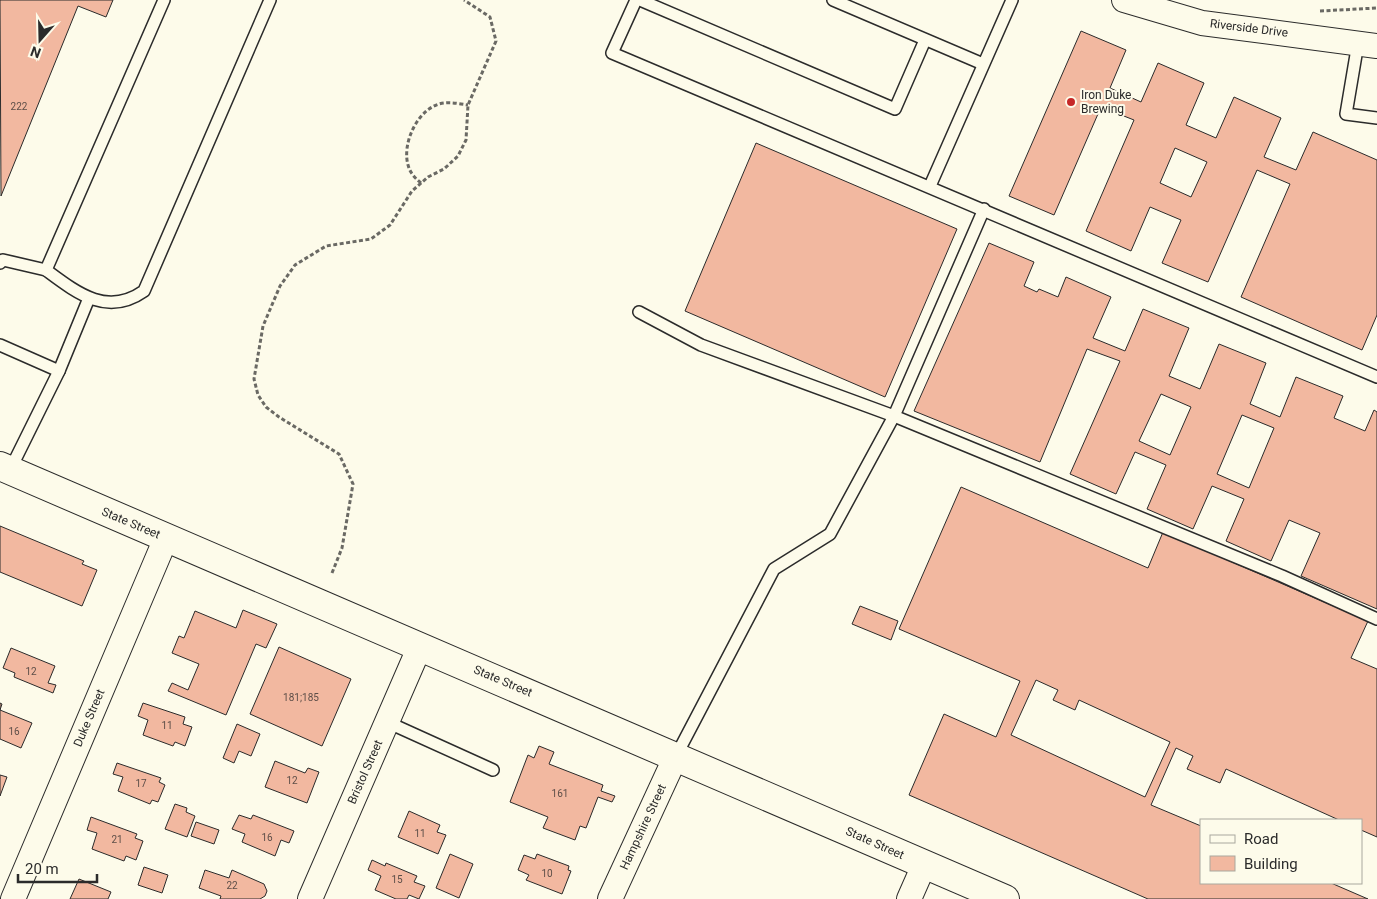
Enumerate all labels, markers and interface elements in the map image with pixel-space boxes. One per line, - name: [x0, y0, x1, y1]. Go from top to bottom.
- north arrow: [15, 15, 65, 65]
- street label: Riverside Drive: [1209, 16, 1289, 40]
- text: N: [28, 43, 43, 61]
- place label: Iron Duke Brewing: [1081, 88, 1131, 116]
- marker: Iron Duke Brewing: [1065, 96, 1077, 108]
- house number: 222: [11, 101, 28, 112]
- street label: State Street: [99, 504, 163, 542]
- street label: State Street: [471, 662, 535, 700]
- house number: 12: [25, 666, 37, 677]
- street label: Duke Street: [71, 687, 107, 749]
- house number: 181;185: [283, 692, 319, 703]
- house number: 11: [161, 720, 173, 731]
- house number: 16: [8, 726, 20, 737]
- street label: Bristol Street: [345, 738, 385, 806]
- house number: 12: [286, 775, 298, 786]
- house number: 17: [135, 778, 147, 789]
- street label: Hampshire Street: [617, 782, 669, 872]
- house number: 161: [552, 788, 568, 799]
- legend: [1200, 819, 1362, 884]
- street label: State Street: [844, 824, 906, 862]
- house number: 11: [414, 828, 426, 839]
- text: Road: [1244, 830, 1278, 848]
- house number: 16: [261, 832, 273, 843]
- house number: 21: [111, 834, 123, 845]
- scale bar: [18, 852, 96, 884]
- text: Building: [1244, 855, 1298, 873]
- text: 20 m: [25, 860, 59, 878]
- house number: 10: [541, 868, 553, 879]
- house number: 15: [391, 874, 403, 885]
- house number: 22: [226, 880, 238, 891]

